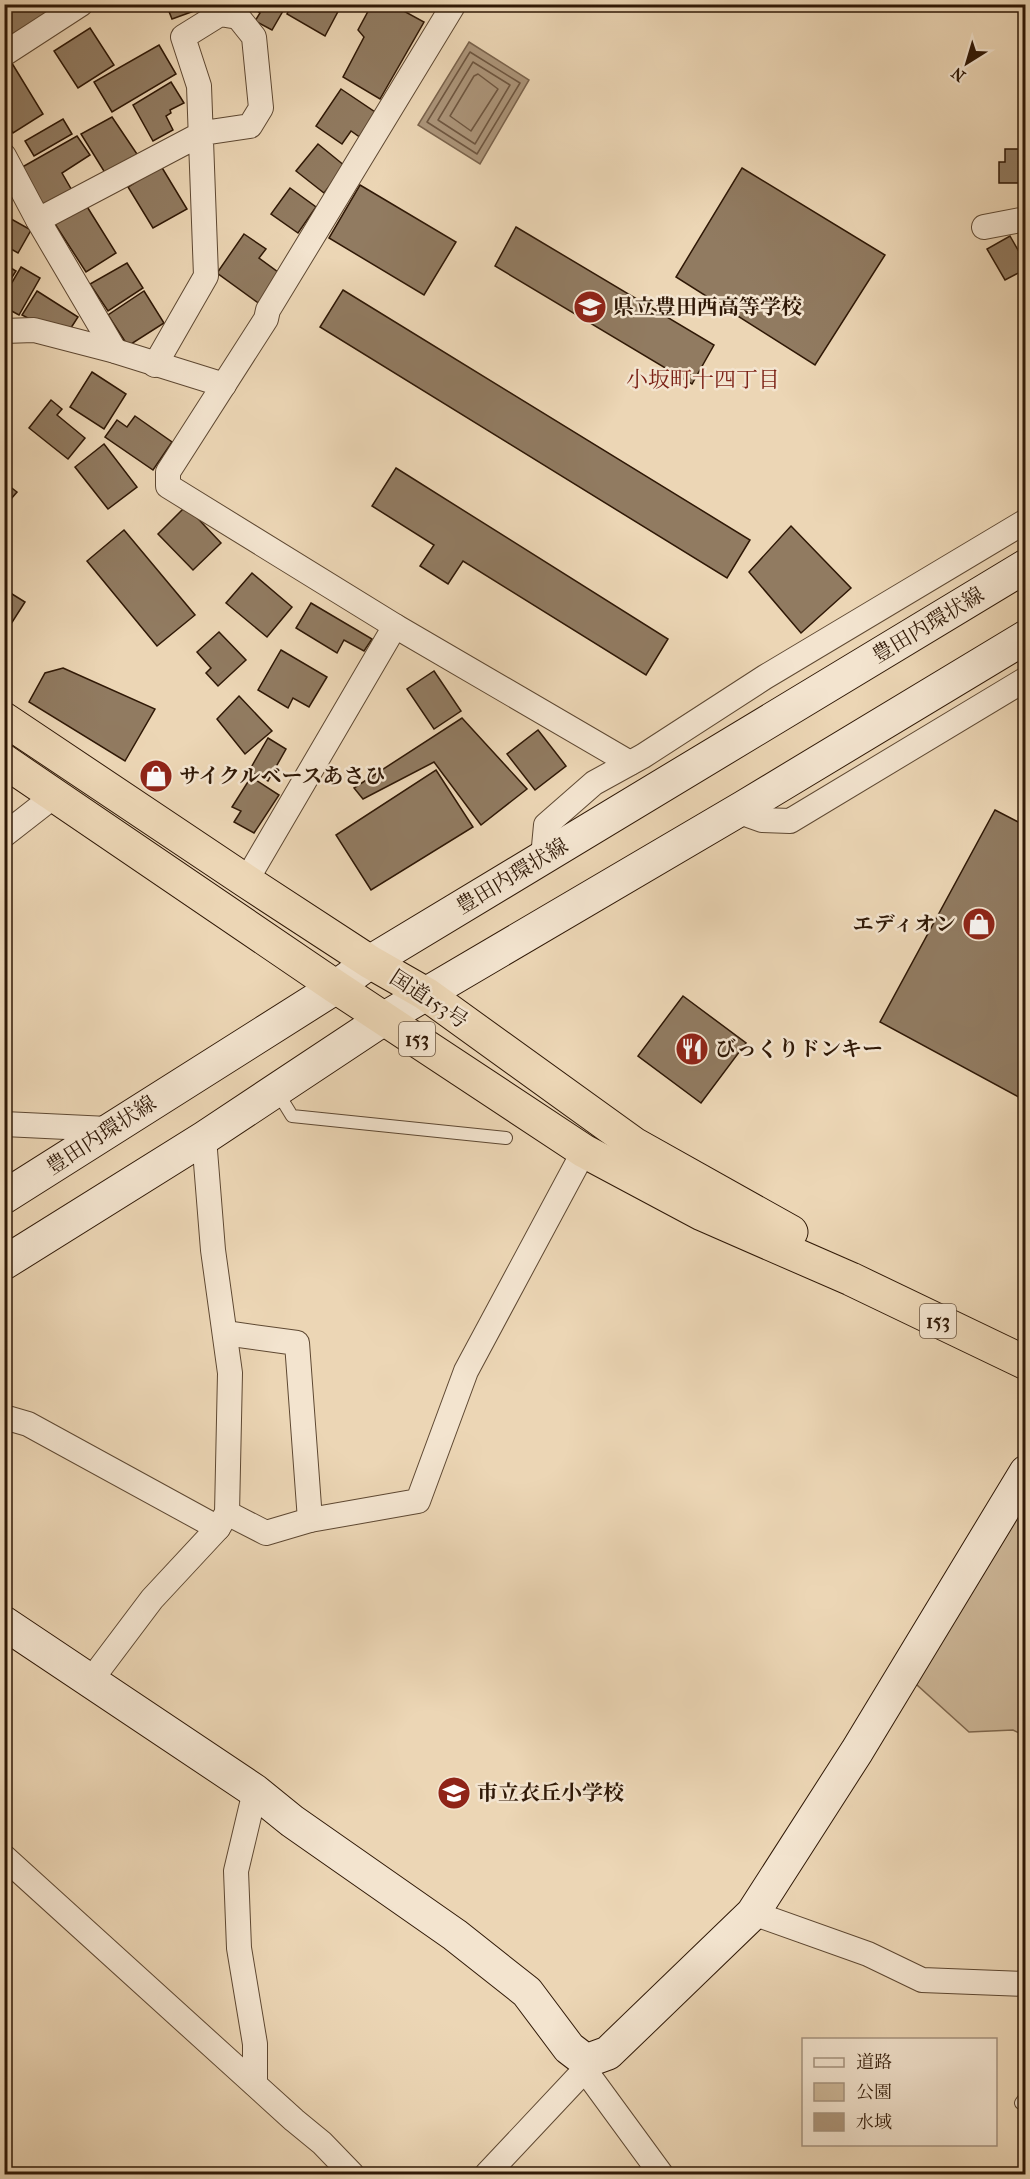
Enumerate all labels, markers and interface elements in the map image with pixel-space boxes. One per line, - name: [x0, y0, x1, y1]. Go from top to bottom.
- north arrow: [937, 33, 997, 93]
- text: N: [947, 63, 969, 86]
- school or university icon: 県立豊田西高等学校: [572, 289, 608, 325]
- place label: 県立豊田西高等学校: [613, 295, 802, 319]
- district label: 小坂町十四丁目: [626, 367, 780, 393]
- street label: 豊田内環状線: [868, 582, 988, 668]
- shop icon: サイクルベースあさひ: [138, 758, 174, 794]
- place label: サイクルベースあさひ: [179, 764, 385, 788]
- street label: 豊田内環状線: [452, 833, 572, 919]
- shop icon: エディオン: [961, 906, 997, 942]
- place label: エディオン: [853, 912, 956, 936]
- street label: 国道153号: [386, 965, 472, 1033]
- road number: 153: [399, 1022, 435, 1056]
- restaurant icon: びっくりドンキー: [674, 1031, 710, 1067]
- place label: びっくりドンキー: [715, 1037, 883, 1061]
- street label: 豊田内環状線: [42, 1091, 160, 1179]
- road number: 153: [920, 1304, 956, 1338]
- school or university icon: 市立衣丘小学校: [436, 1775, 472, 1811]
- place label: 市立衣丘小学校: [477, 1781, 624, 1805]
- legend: [802, 2038, 997, 2146]
- text: 道路: [856, 2052, 892, 2073]
- text: 公園: [856, 2082, 892, 2103]
- text: 水域: [856, 2112, 892, 2133]

